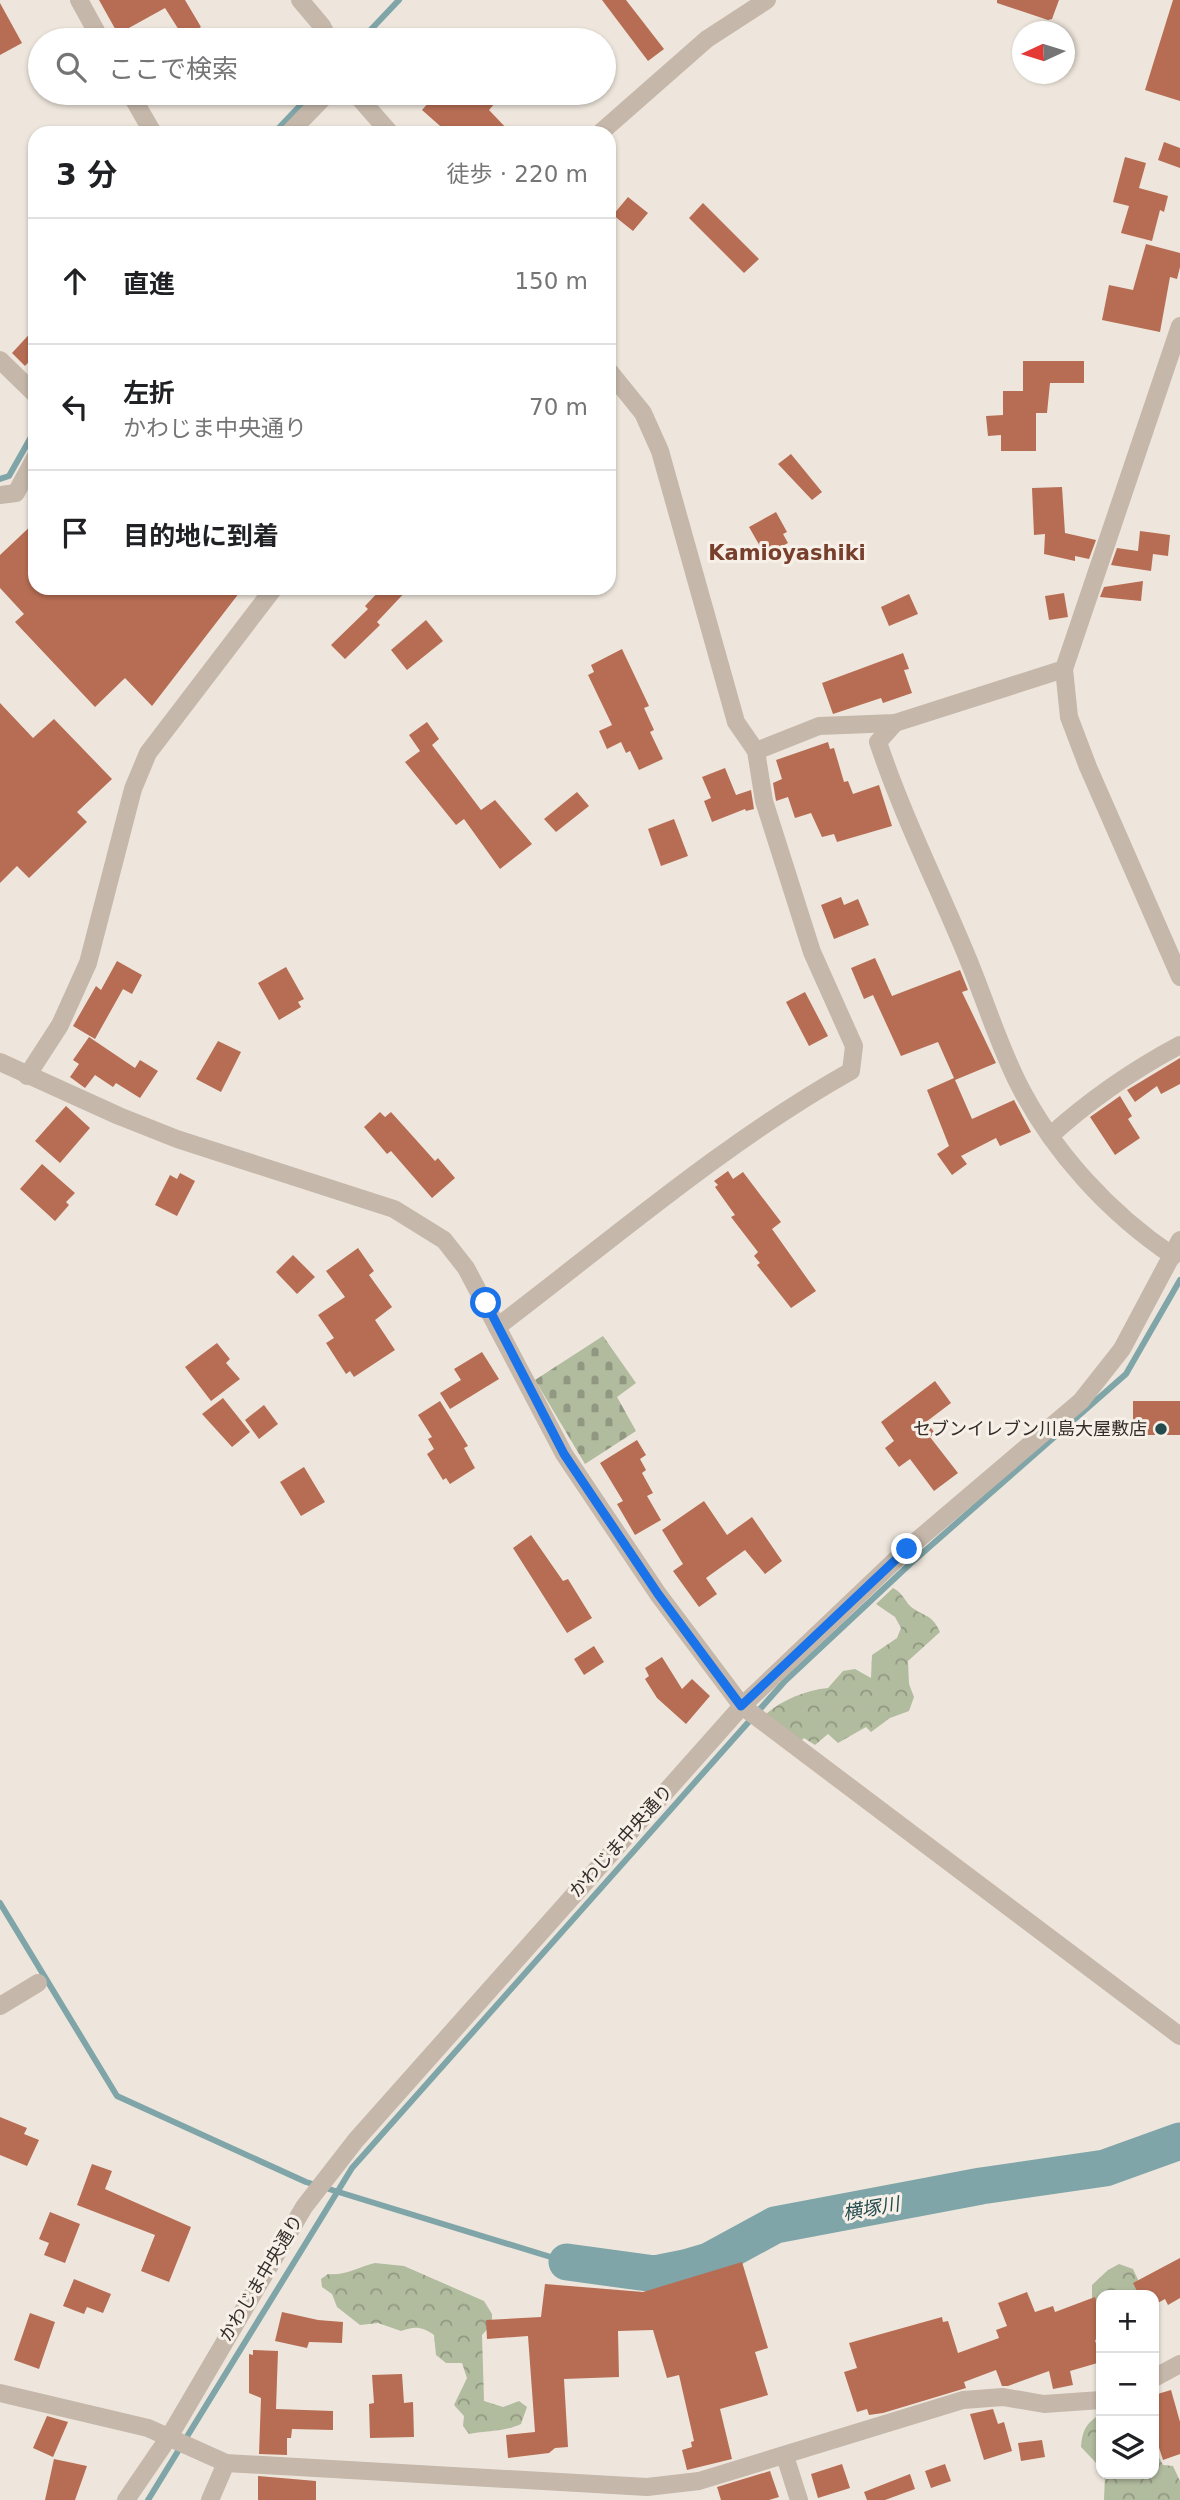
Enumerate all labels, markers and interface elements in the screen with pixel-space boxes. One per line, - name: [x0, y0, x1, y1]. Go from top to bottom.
- north arrow: [1012, 21, 1075, 84]
- search box: [28, 28, 616, 105]
- icon: search: [52, 48, 90, 86]
- text: ここで検索: [108, 54, 238, 84]
- text: 3 分: [56, 157, 117, 192]
- text: 徒歩 · 220 m: [446, 161, 588, 187]
- icon: ahead: [56, 262, 94, 300]
- text: 150 m: [514, 268, 588, 294]
- text: 直進: [123, 269, 175, 299]
- text: 左折: [123, 378, 175, 408]
- icon: left: [56, 388, 94, 426]
- text: 70 m: [529, 394, 588, 420]
- text: かわじま中央通り: [123, 415, 307, 441]
- icon: arrive: [56, 514, 94, 552]
- text: 目的地に到着: [123, 521, 279, 551]
- district label: Kamioyashiki: [708, 541, 866, 565]
- route start: [470, 1287, 501, 1318]
- place label: セブンイレブン川島大屋敷店: [913, 1418, 1147, 1439]
- marker: セブンイレブン川島大屋敷店: [1153, 1421, 1169, 1437]
- route end: [891, 1533, 922, 1564]
- street label: かわじま中央通り: [565, 1780, 677, 1901]
- water label: 横塚川: [841, 2192, 903, 2224]
- street label: かわじま中央通り: [214, 2211, 307, 2345]
- map controls: [1096, 2290, 1159, 2479]
- button: +: [1096, 2290, 1159, 2353]
- button: −: [1096, 2353, 1159, 2416]
- button: layers: [1096, 2416, 1159, 2479]

